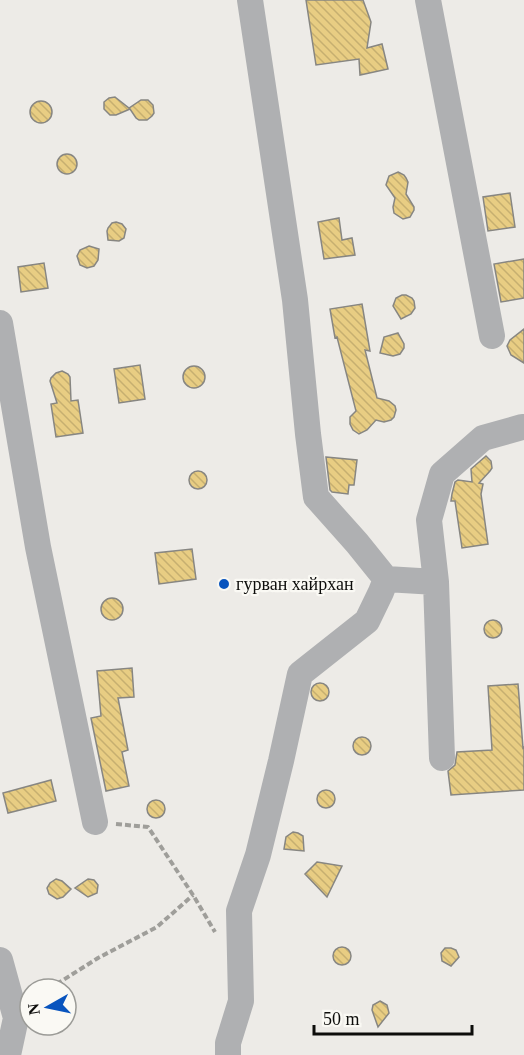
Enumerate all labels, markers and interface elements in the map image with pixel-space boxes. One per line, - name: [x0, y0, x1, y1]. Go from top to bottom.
- place label: гурван хайрхан: [236, 574, 354, 594]
- marker: гурван хайрхан: [217, 577, 231, 591]
- north arrow: [18, 977, 78, 1037]
- scale bar: [314, 998, 472, 1036]
- text: N: [24, 1002, 43, 1016]
- text: 50 m: [323, 1009, 360, 1029]

